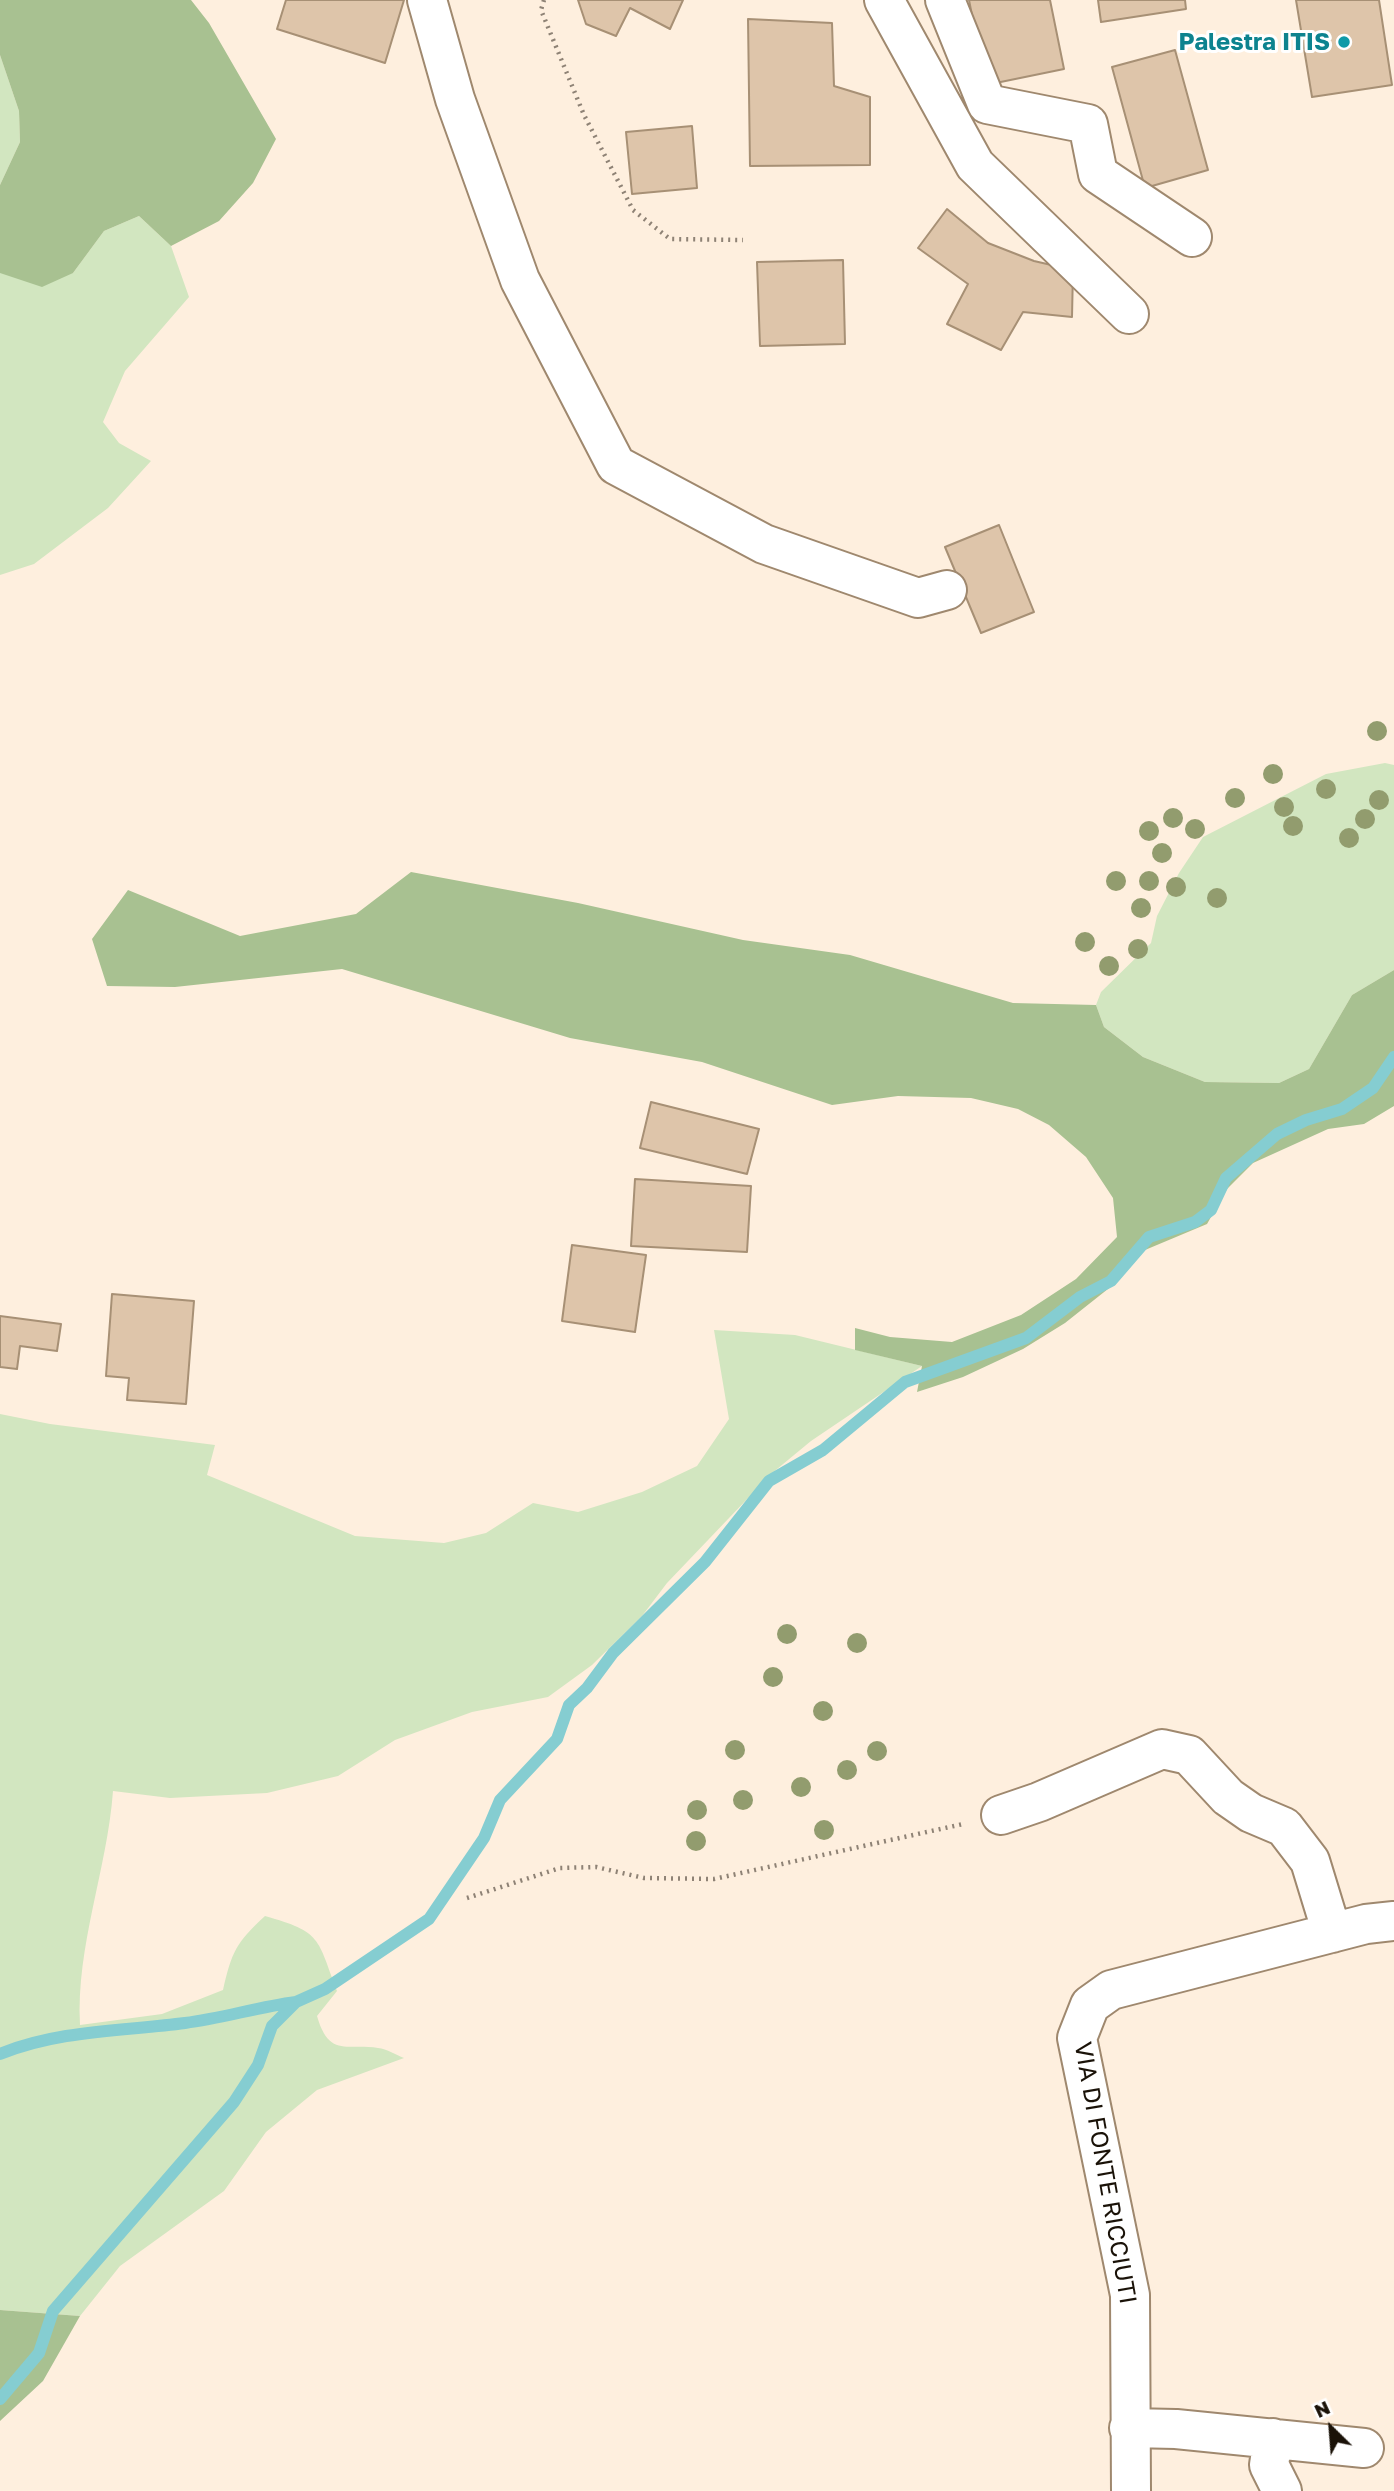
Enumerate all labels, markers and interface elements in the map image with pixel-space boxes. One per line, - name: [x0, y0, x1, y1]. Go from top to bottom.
- place label: Palestra ITIS: [1178, 28, 1330, 56]
- marker: Palestra ITIS: [1336, 34, 1352, 50]
- street label: VIA DI FONTE RICCIUTI: [1068, 2040, 1142, 2306]
- north arrow: [1296, 2393, 1366, 2463]
- text: N: [1310, 2395, 1333, 2422]

